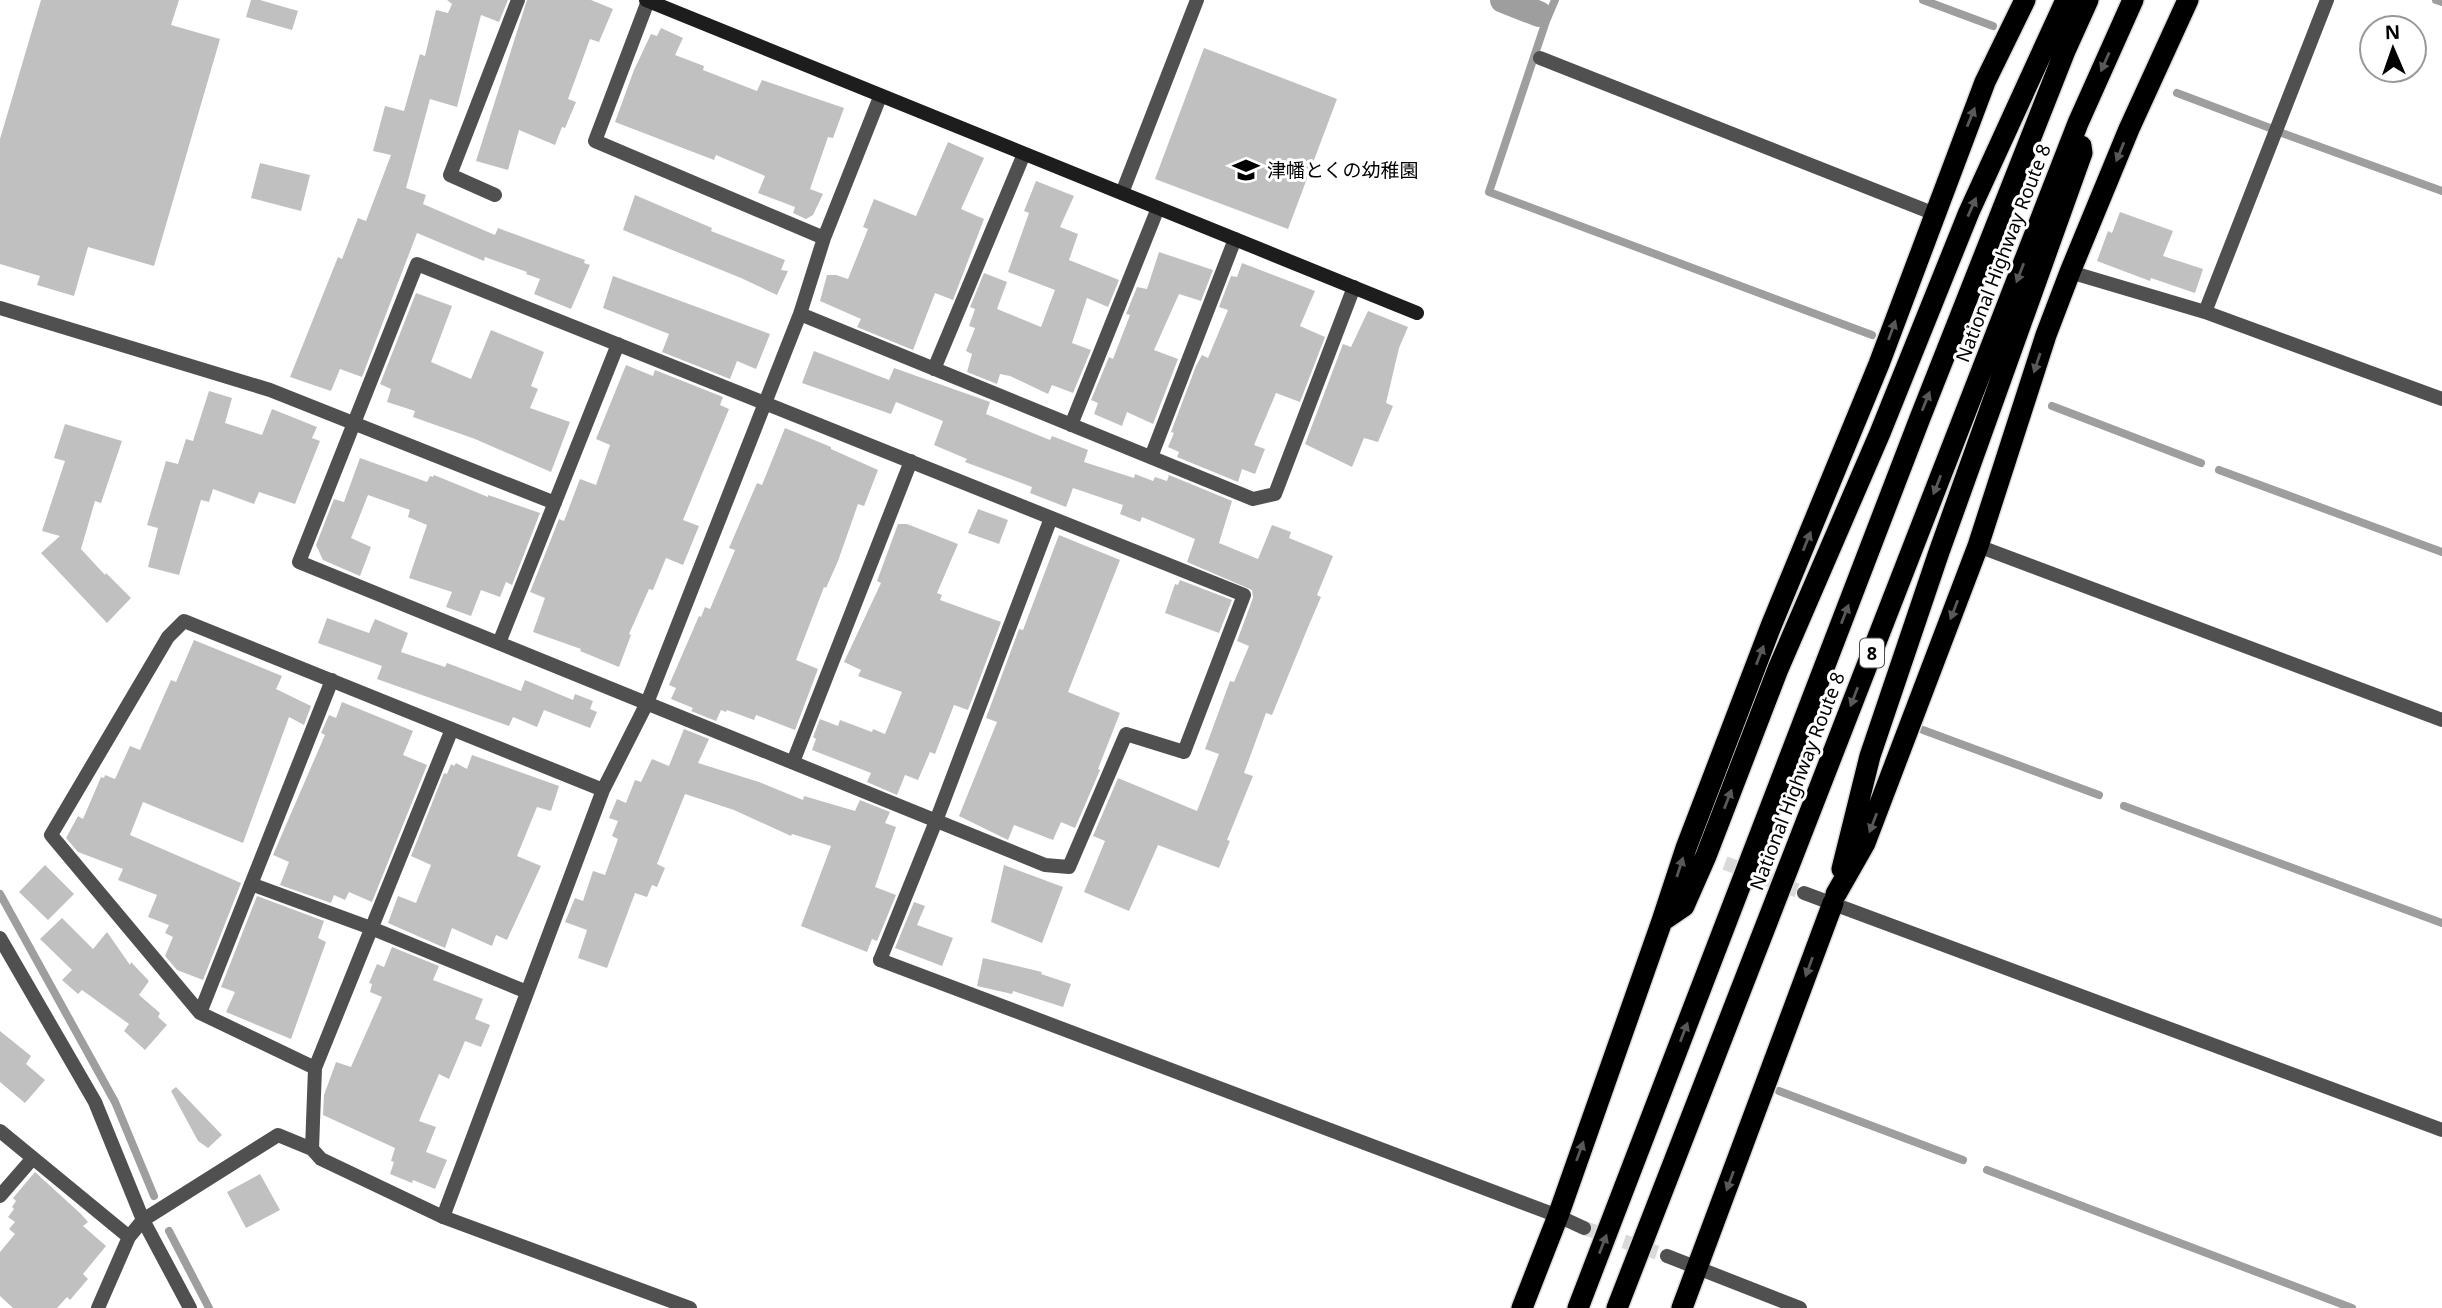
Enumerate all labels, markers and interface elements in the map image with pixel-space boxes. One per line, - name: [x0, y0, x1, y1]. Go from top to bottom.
- north arrow: [2358, 14, 2428, 84]
- text: N: [2384, 19, 2401, 45]
- one-way arrow: [2099, 52, 2110, 73]
- one-way arrow: [1966, 106, 1977, 127]
- street label: National Highway Route 8: [1949, 140, 2057, 366]
- one-way arrow: [2114, 141, 2125, 162]
- school or university icon: 津幡とくの幼稚園: [1231, 155, 1261, 185]
- place label: 津幡とくの幼稚園: [1267, 157, 1418, 183]
- one-way arrow: [1967, 196, 1978, 217]
- one-way arrow: [2014, 263, 2025, 284]
- one-way arrow: [1887, 319, 1898, 340]
- one-way arrow: [2031, 353, 2042, 374]
- one-way arrow: [1921, 391, 1932, 412]
- one-way arrow: [1931, 475, 1942, 496]
- one-way arrow: [1802, 530, 1813, 551]
- one-way arrow: [1948, 600, 1959, 621]
- one-way arrow: [1839, 603, 1850, 624]
- road number: 8: [1860, 638, 1884, 668]
- one-way arrow: [1755, 644, 1766, 665]
- street label: National Highway Route 8: [1743, 668, 1851, 894]
- one-way arrow: [1849, 687, 1860, 708]
- one-way arrow: [1723, 788, 1734, 809]
- one-way arrow: [1867, 812, 1878, 833]
- one-way arrow: [1675, 857, 1685, 878]
- one-way arrow: [1803, 957, 1814, 978]
- one-way arrow: [1679, 1021, 1690, 1042]
- one-way arrow: [1575, 1141, 1586, 1162]
- one-way arrow: [1724, 1170, 1735, 1191]
- one-way arrow: [1597, 1234, 1608, 1255]

